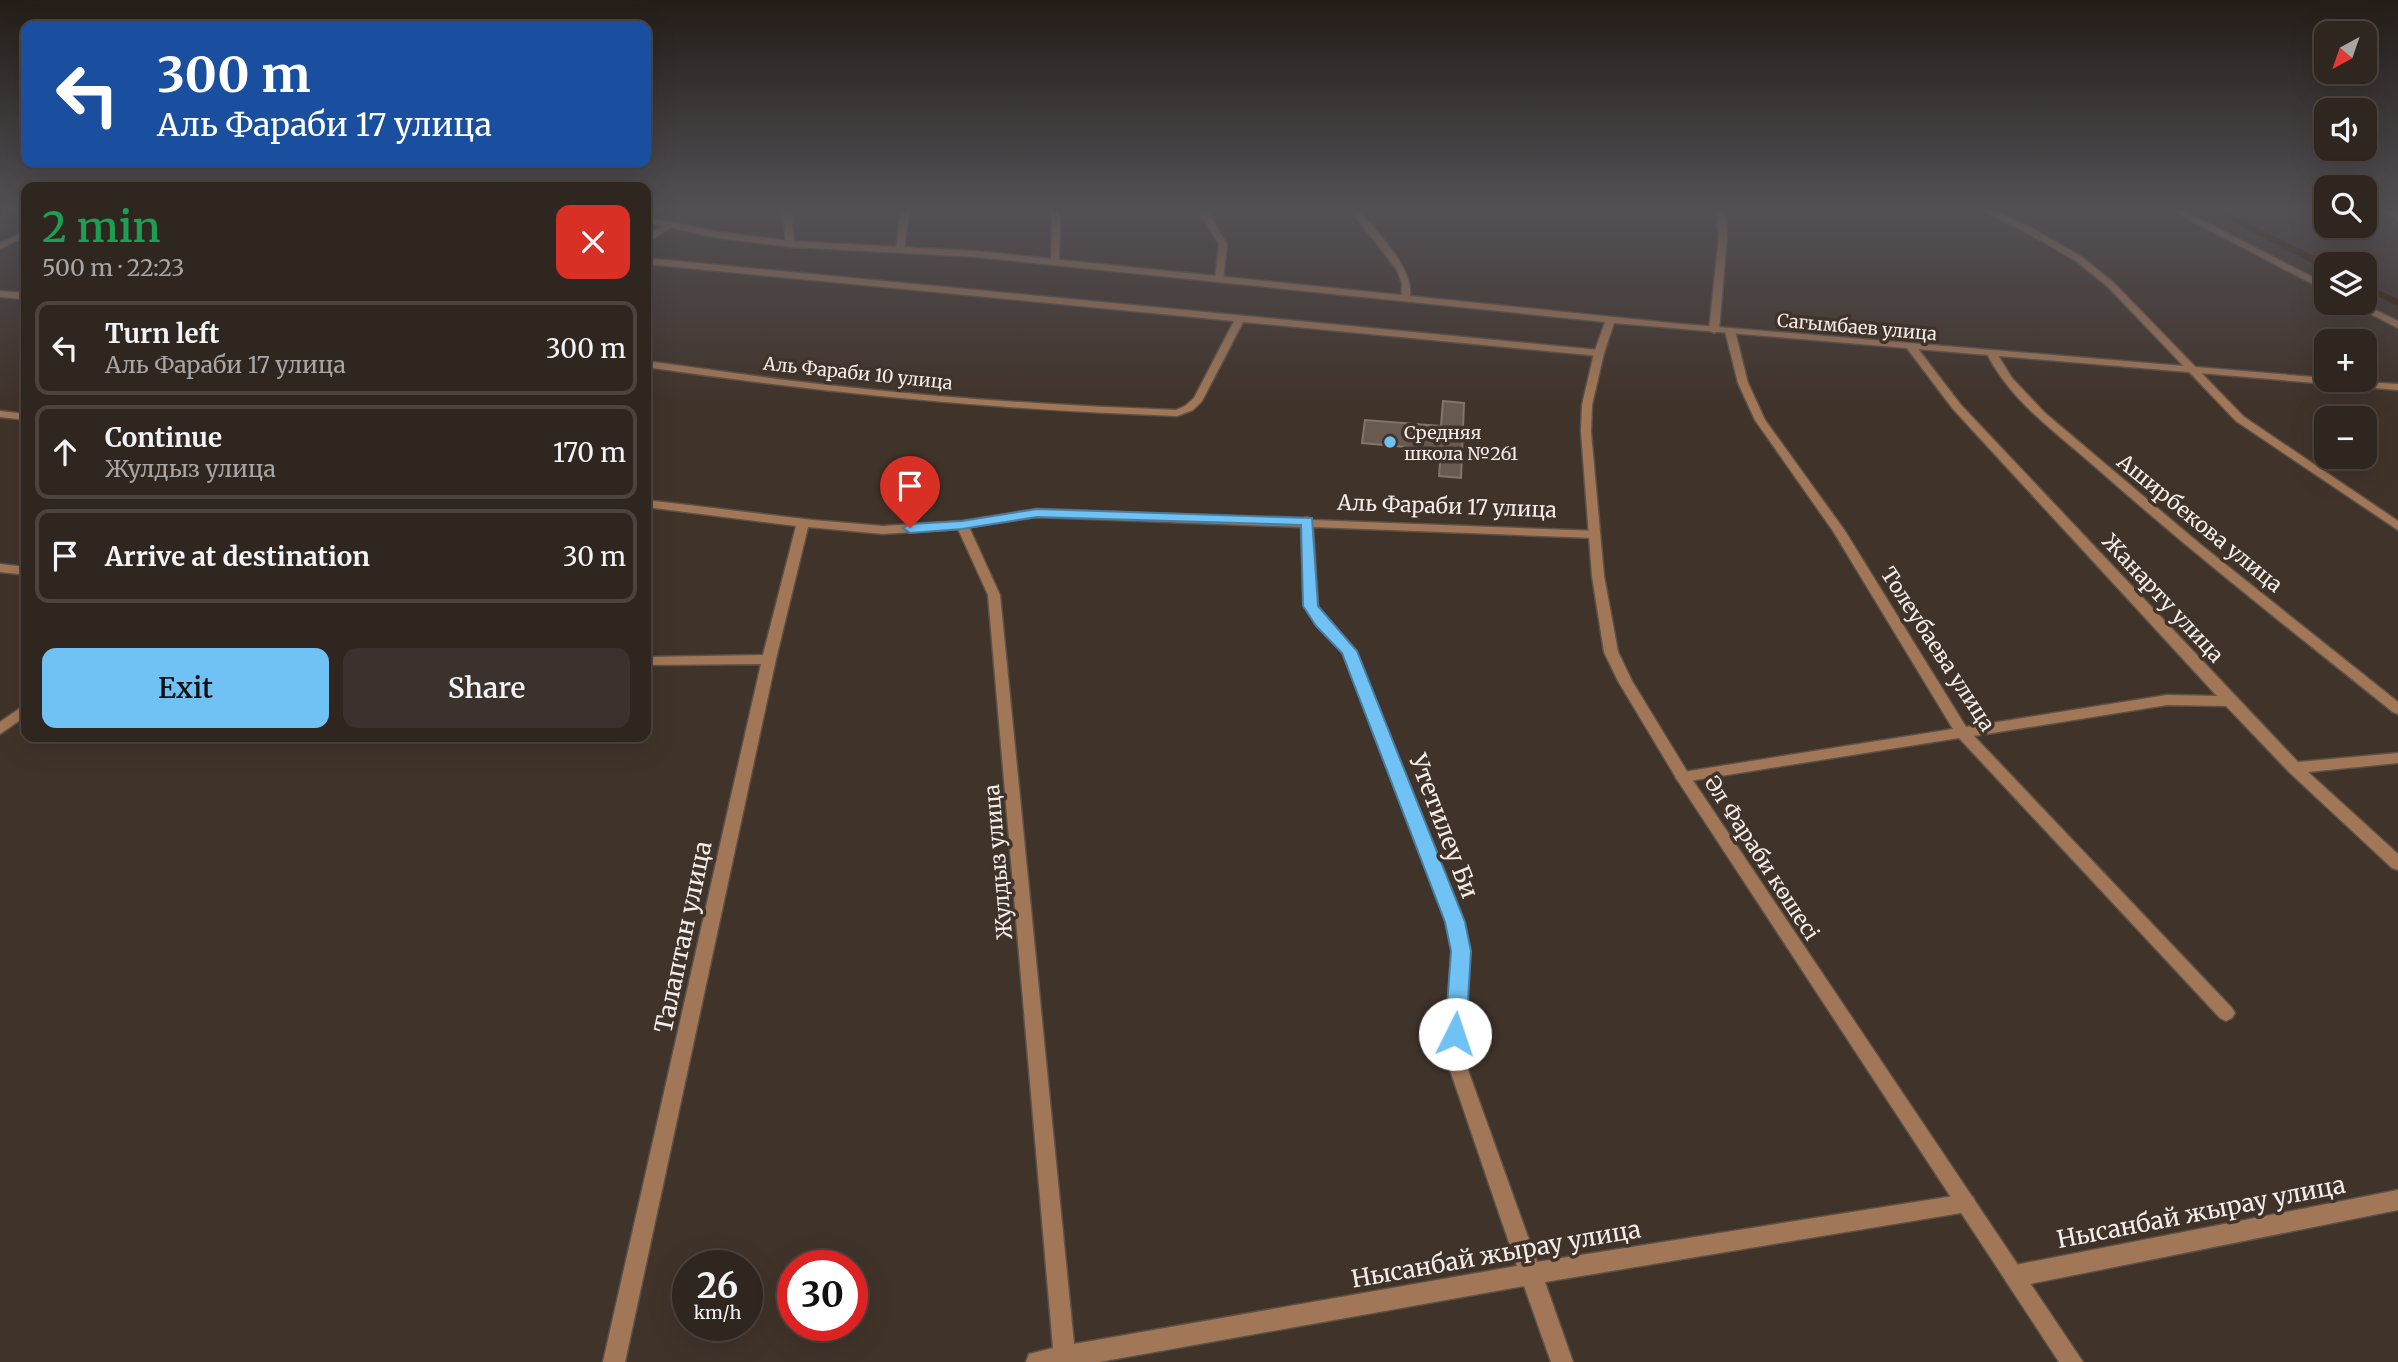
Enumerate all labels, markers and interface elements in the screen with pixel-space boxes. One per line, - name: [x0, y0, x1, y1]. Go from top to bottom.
- north arrow: [2314, 21, 2376, 84]
- map controls: [2314, 21, 2377, 469]
- text: 300 m: [157, 44, 311, 105]
- icon: left: [42, 49, 133, 140]
- button: sound: [2314, 98, 2377, 161]
- text: Аль Фараби 17 улица: [157, 105, 492, 145]
- button: search: [2314, 175, 2377, 238]
- text: 2 min: [42, 201, 161, 253]
- button: close: [556, 205, 630, 279]
- button: layers: [2314, 252, 2377, 315]
- text: 500 m · 22:23: [42, 253, 184, 282]
- street label: Сагымбаев улица: [1776, 309, 1938, 345]
- text: Turn left: [105, 317, 219, 350]
- icon: left: [46, 329, 84, 367]
- button: +: [2314, 329, 2377, 392]
- text: 300 m: [546, 332, 626, 365]
- text: Аль Фараби 17 улица: [105, 350, 346, 379]
- street label: Аль Фараби 10 улица: [761, 352, 954, 394]
- button: −: [2314, 406, 2377, 469]
- text: Continue: [105, 421, 222, 454]
- place label: Средняя школа №261: [1404, 421, 1518, 465]
- icon: ahead: [46, 433, 84, 471]
- marker: Средняя школа №261: [1382, 434, 1398, 450]
- text: 170 m: [553, 436, 626, 469]
- street label: Аширбекова улица: [2111, 447, 2288, 598]
- text: Жулдыз улица: [105, 454, 276, 483]
- pin: [880, 456, 940, 528]
- icon: arrive: [891, 467, 929, 505]
- street label: Аль Фараби 17 улица: [1336, 489, 1557, 523]
- street label: Жанарту улица: [2096, 528, 2230, 668]
- icon: arrive: [46, 537, 84, 575]
- text: Arrive at destination: [105, 540, 370, 573]
- text: 30 m: [563, 540, 626, 573]
- street label: Толеубаева улица: [1875, 562, 2001, 736]
- button: Exit: [42, 648, 329, 728]
- button: Share: [343, 648, 630, 728]
- street label: Утетилеу Би: [1402, 749, 1486, 902]
- street label: Әл Фараби көшесі: [1699, 771, 1825, 945]
- street label: Жулдыз улица: [978, 783, 1018, 941]
- street label: Талаптан улица: [648, 838, 719, 1036]
- position arrow: [1418, 997, 1492, 1071]
- street label: Нысанбай жырау улица: [2054, 1169, 2348, 1255]
- street label: Нысанбай жырау улица: [1349, 1213, 1643, 1295]
- speed limit sign: 30: [777, 1250, 868, 1341]
- text: 26: [697, 1264, 738, 1308]
- text: km/h: [694, 1301, 741, 1324]

